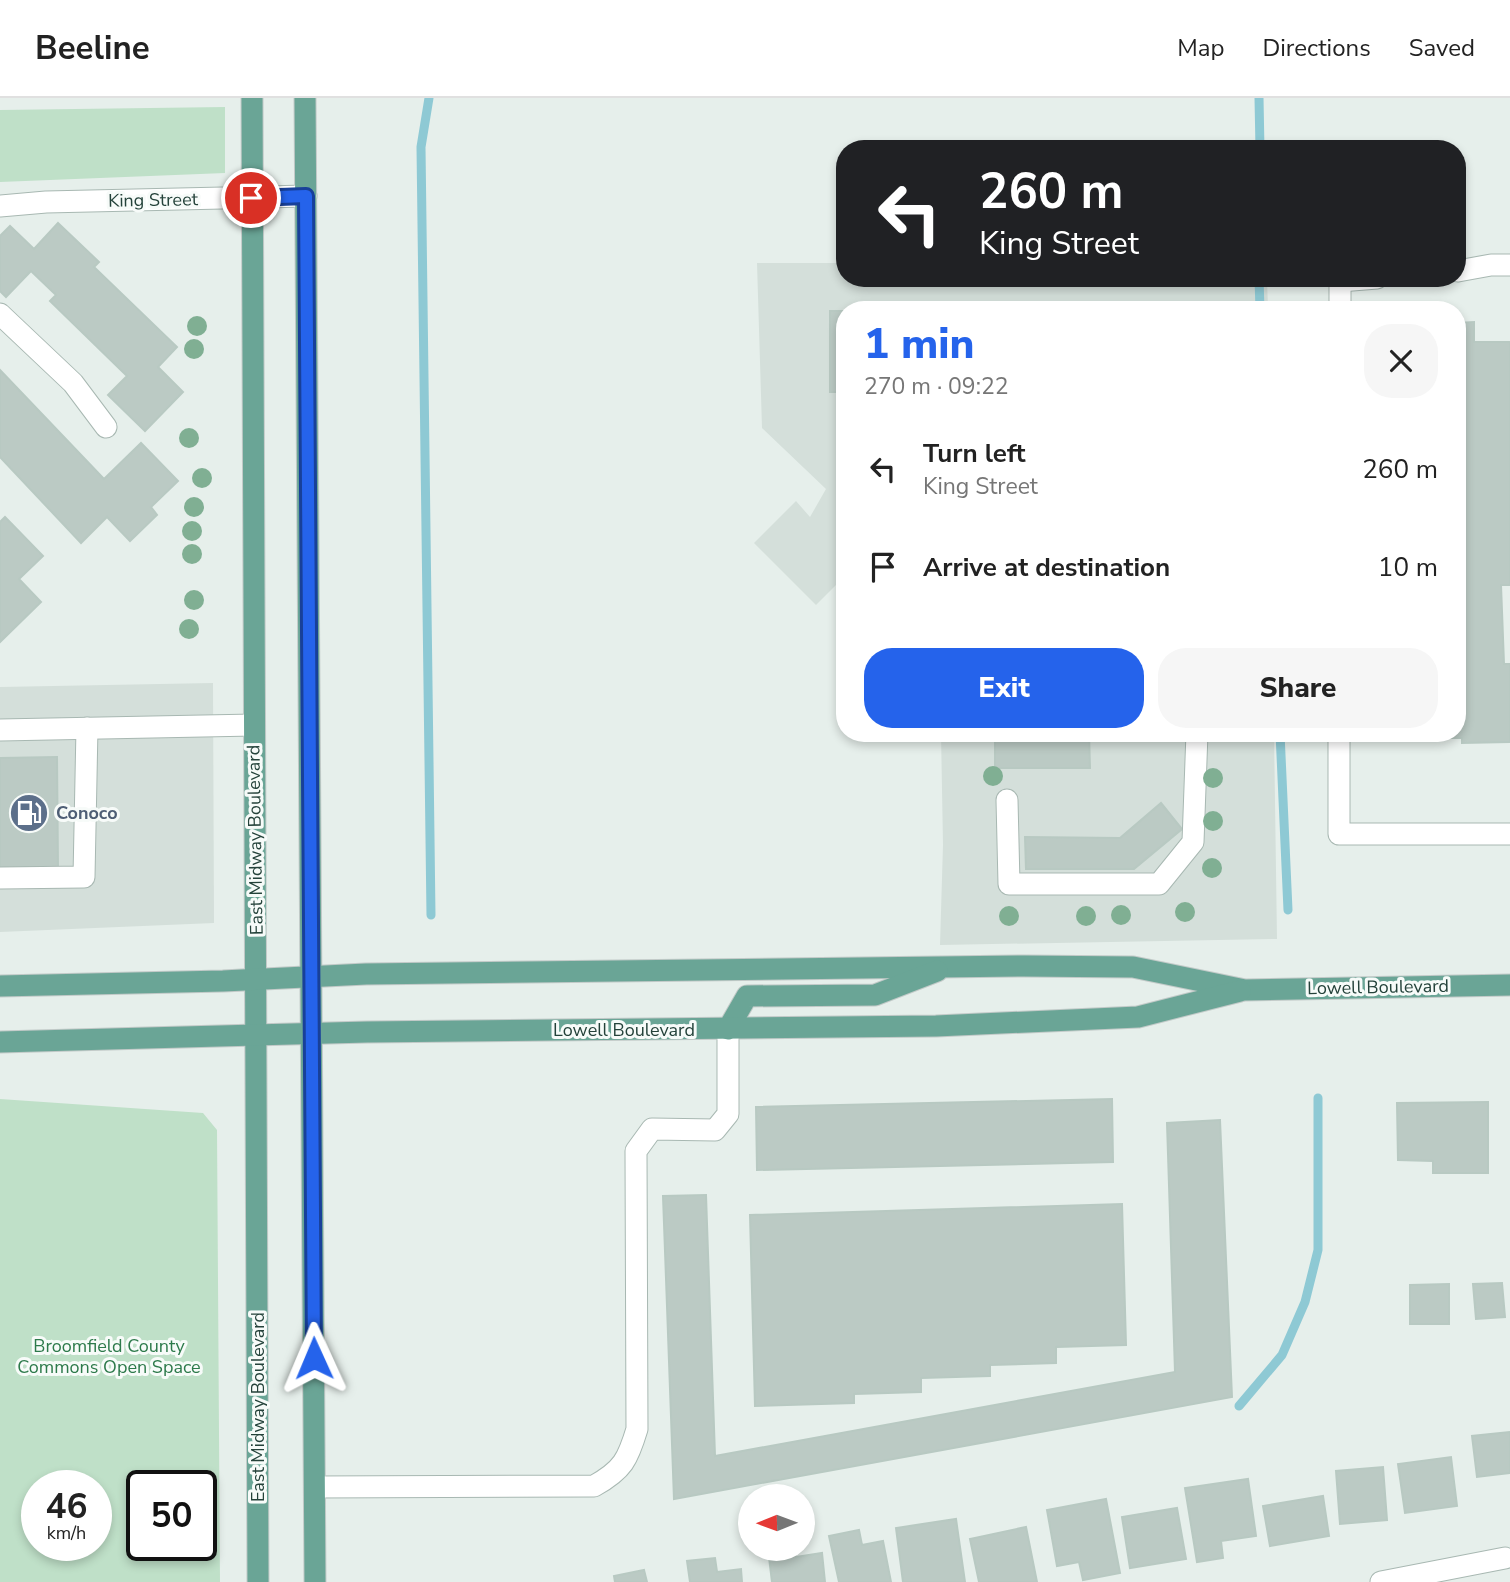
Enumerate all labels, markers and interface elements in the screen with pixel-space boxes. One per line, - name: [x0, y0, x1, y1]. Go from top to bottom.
- text: Beeline: [35, 26, 150, 71]
- text: Map: [1177, 32, 1224, 64]
- text: Directions: [1262, 32, 1371, 64]
- text: Saved: [1409, 32, 1475, 64]
- text: 260 m: [979, 158, 1123, 225]
- pin: [221, 168, 281, 228]
- icon: left: [864, 168, 955, 259]
- icon: arrive: [232, 179, 270, 217]
- street label: King Street: [108, 187, 199, 213]
- text: King Street: [979, 222, 1139, 265]
- text: 1 min: [864, 316, 974, 373]
- button: close: [1364, 324, 1438, 398]
- text: 270 m · 09:22: [864, 371, 1009, 402]
- text: Turn left: [923, 436, 1026, 471]
- icon: left: [864, 450, 902, 488]
- text: 260 m: [1362, 452, 1438, 487]
- text: King Street: [923, 471, 1038, 502]
- icon: arrive: [864, 548, 902, 586]
- text: Arrive at destination: [923, 550, 1170, 585]
- text: 10 m: [1378, 550, 1438, 585]
- button: Exit: [864, 648, 1144, 728]
- button: Share: [1158, 648, 1438, 728]
- street label: East Midway Boulevard: [241, 745, 269, 935]
- fuel station icon: Conoco: [8, 792, 50, 834]
- place label: Conoco: [56, 801, 118, 825]
- street label: Lowell Boulevard: [1307, 974, 1449, 1000]
- street label: Lowell Boulevard: [553, 1018, 695, 1042]
- street label: East Midway Boulevard: [246, 1312, 270, 1502]
- position arrow: [277, 1321, 351, 1395]
- park label: Broomfield County Commons Open Space: [17, 1334, 201, 1379]
- speed limit sign: 50: [126, 1470, 217, 1561]
- text: 46: [45, 1483, 88, 1530]
- north arrow: [738, 1484, 816, 1561]
- map controls: [738, 1484, 815, 1561]
- text: km/h: [47, 1521, 86, 1545]

